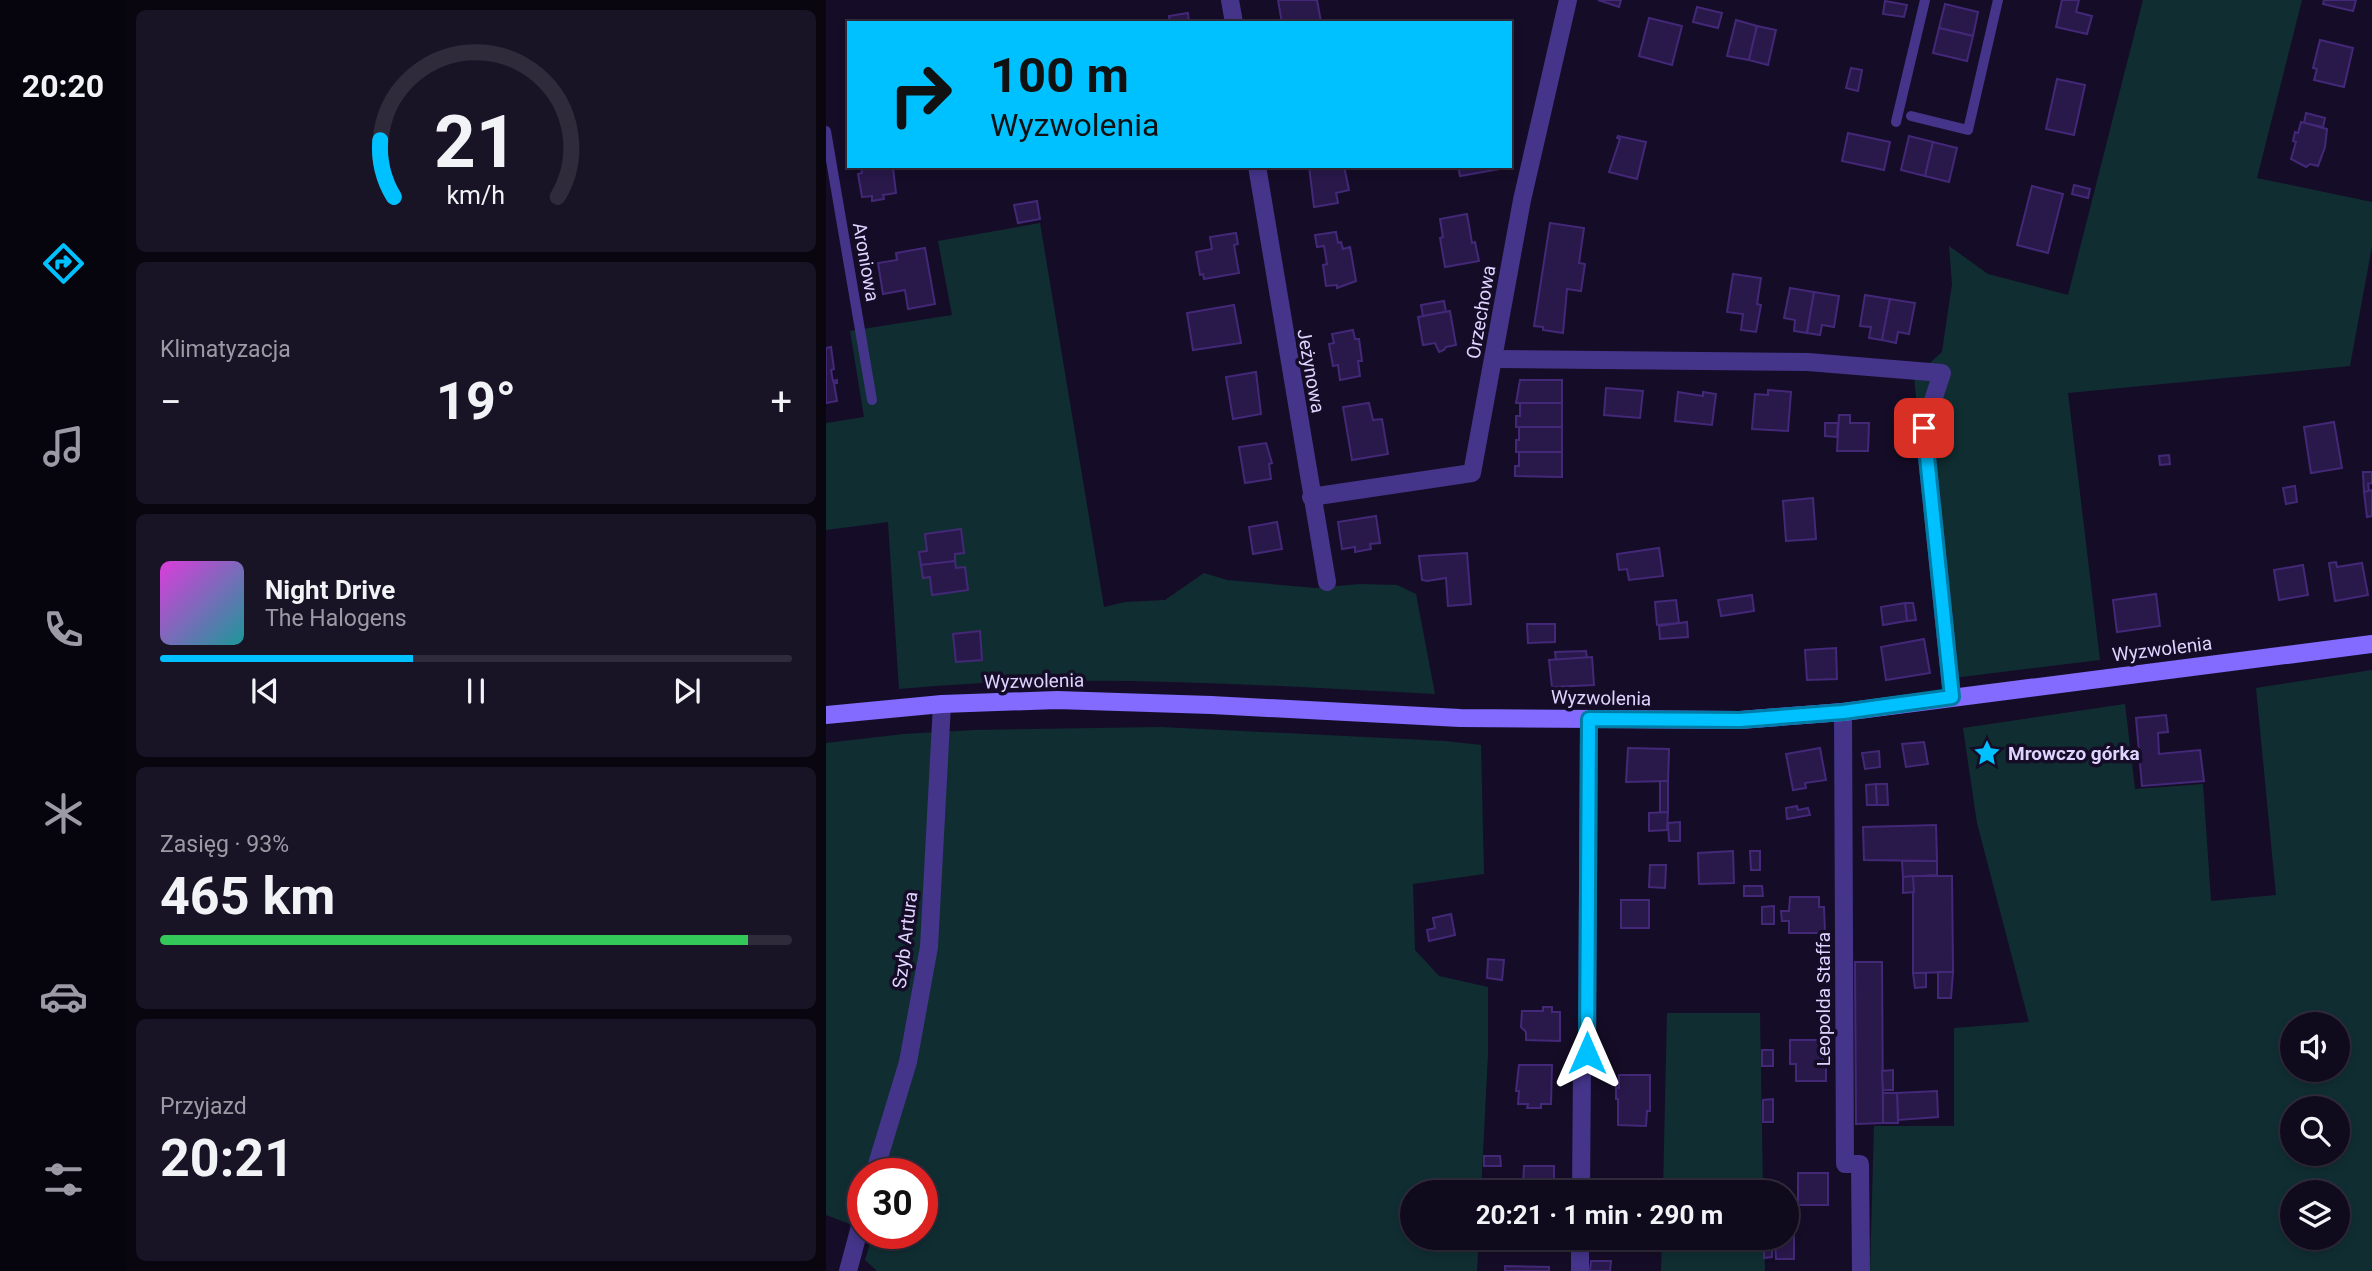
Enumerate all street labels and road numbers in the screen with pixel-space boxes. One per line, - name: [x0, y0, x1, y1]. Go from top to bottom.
- street label: Aroniowa: [848, 221, 884, 303]
- street label: Orzechowa: [1461, 263, 1501, 361]
- street label: Jeżynowa: [1292, 327, 1330, 415]
- street label: Wyzwolenia: [2111, 631, 2213, 667]
- street label: Wyzwolenia: [984, 669, 1084, 693]
- street label: Wyzwolenia: [1551, 686, 1651, 710]
- street label: Szyb Artura: [888, 890, 922, 990]
- street label: Leopolda Staffa: [1812, 932, 1835, 1066]

